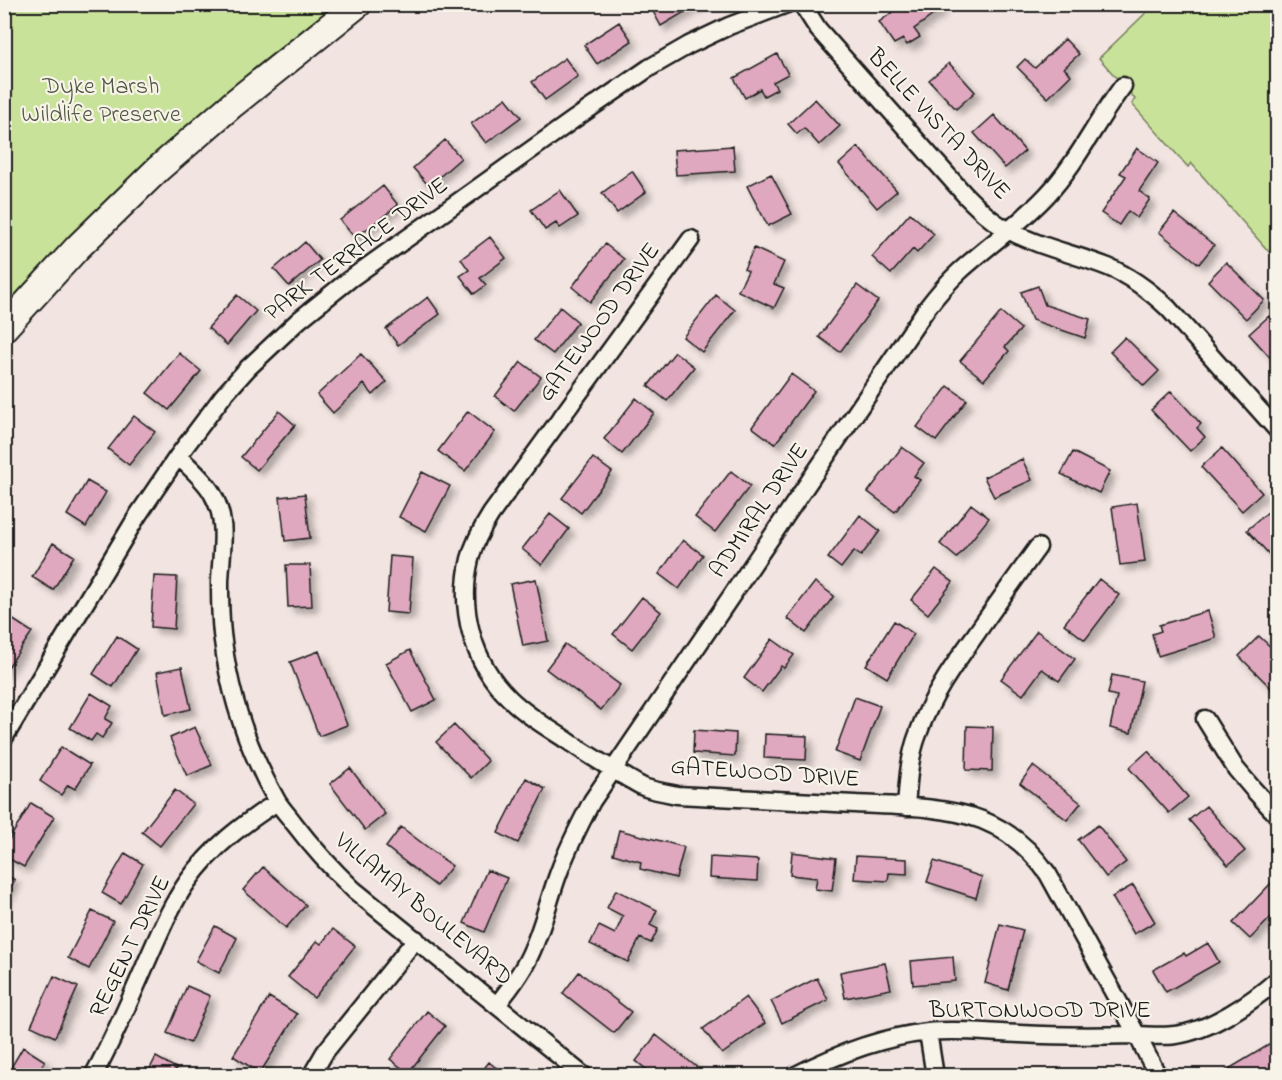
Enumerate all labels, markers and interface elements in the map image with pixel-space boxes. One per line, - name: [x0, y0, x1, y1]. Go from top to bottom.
- street label: BELLE VISTA DRIVE: [857, 40, 1018, 209]
- park label: Dyke Marsh Wildlife Preserve: [21, 70, 181, 133]
- street label: PARK TERRACE DRIVE: [258, 169, 456, 331]
- street label: GATEWOOD DRIVE: [530, 236, 670, 410]
- street label: ADMIRAL DRIVE: [702, 436, 818, 586]
- street label: GATEWOOD DRIVE: [669, 750, 861, 798]
- street label: VILLAMAY BOULEVARD: [325, 824, 520, 995]
- street label: REGENT DRIVE: [81, 870, 181, 1024]
- street label: BURTONWOOD DRIVE: [928, 994, 1151, 1029]

